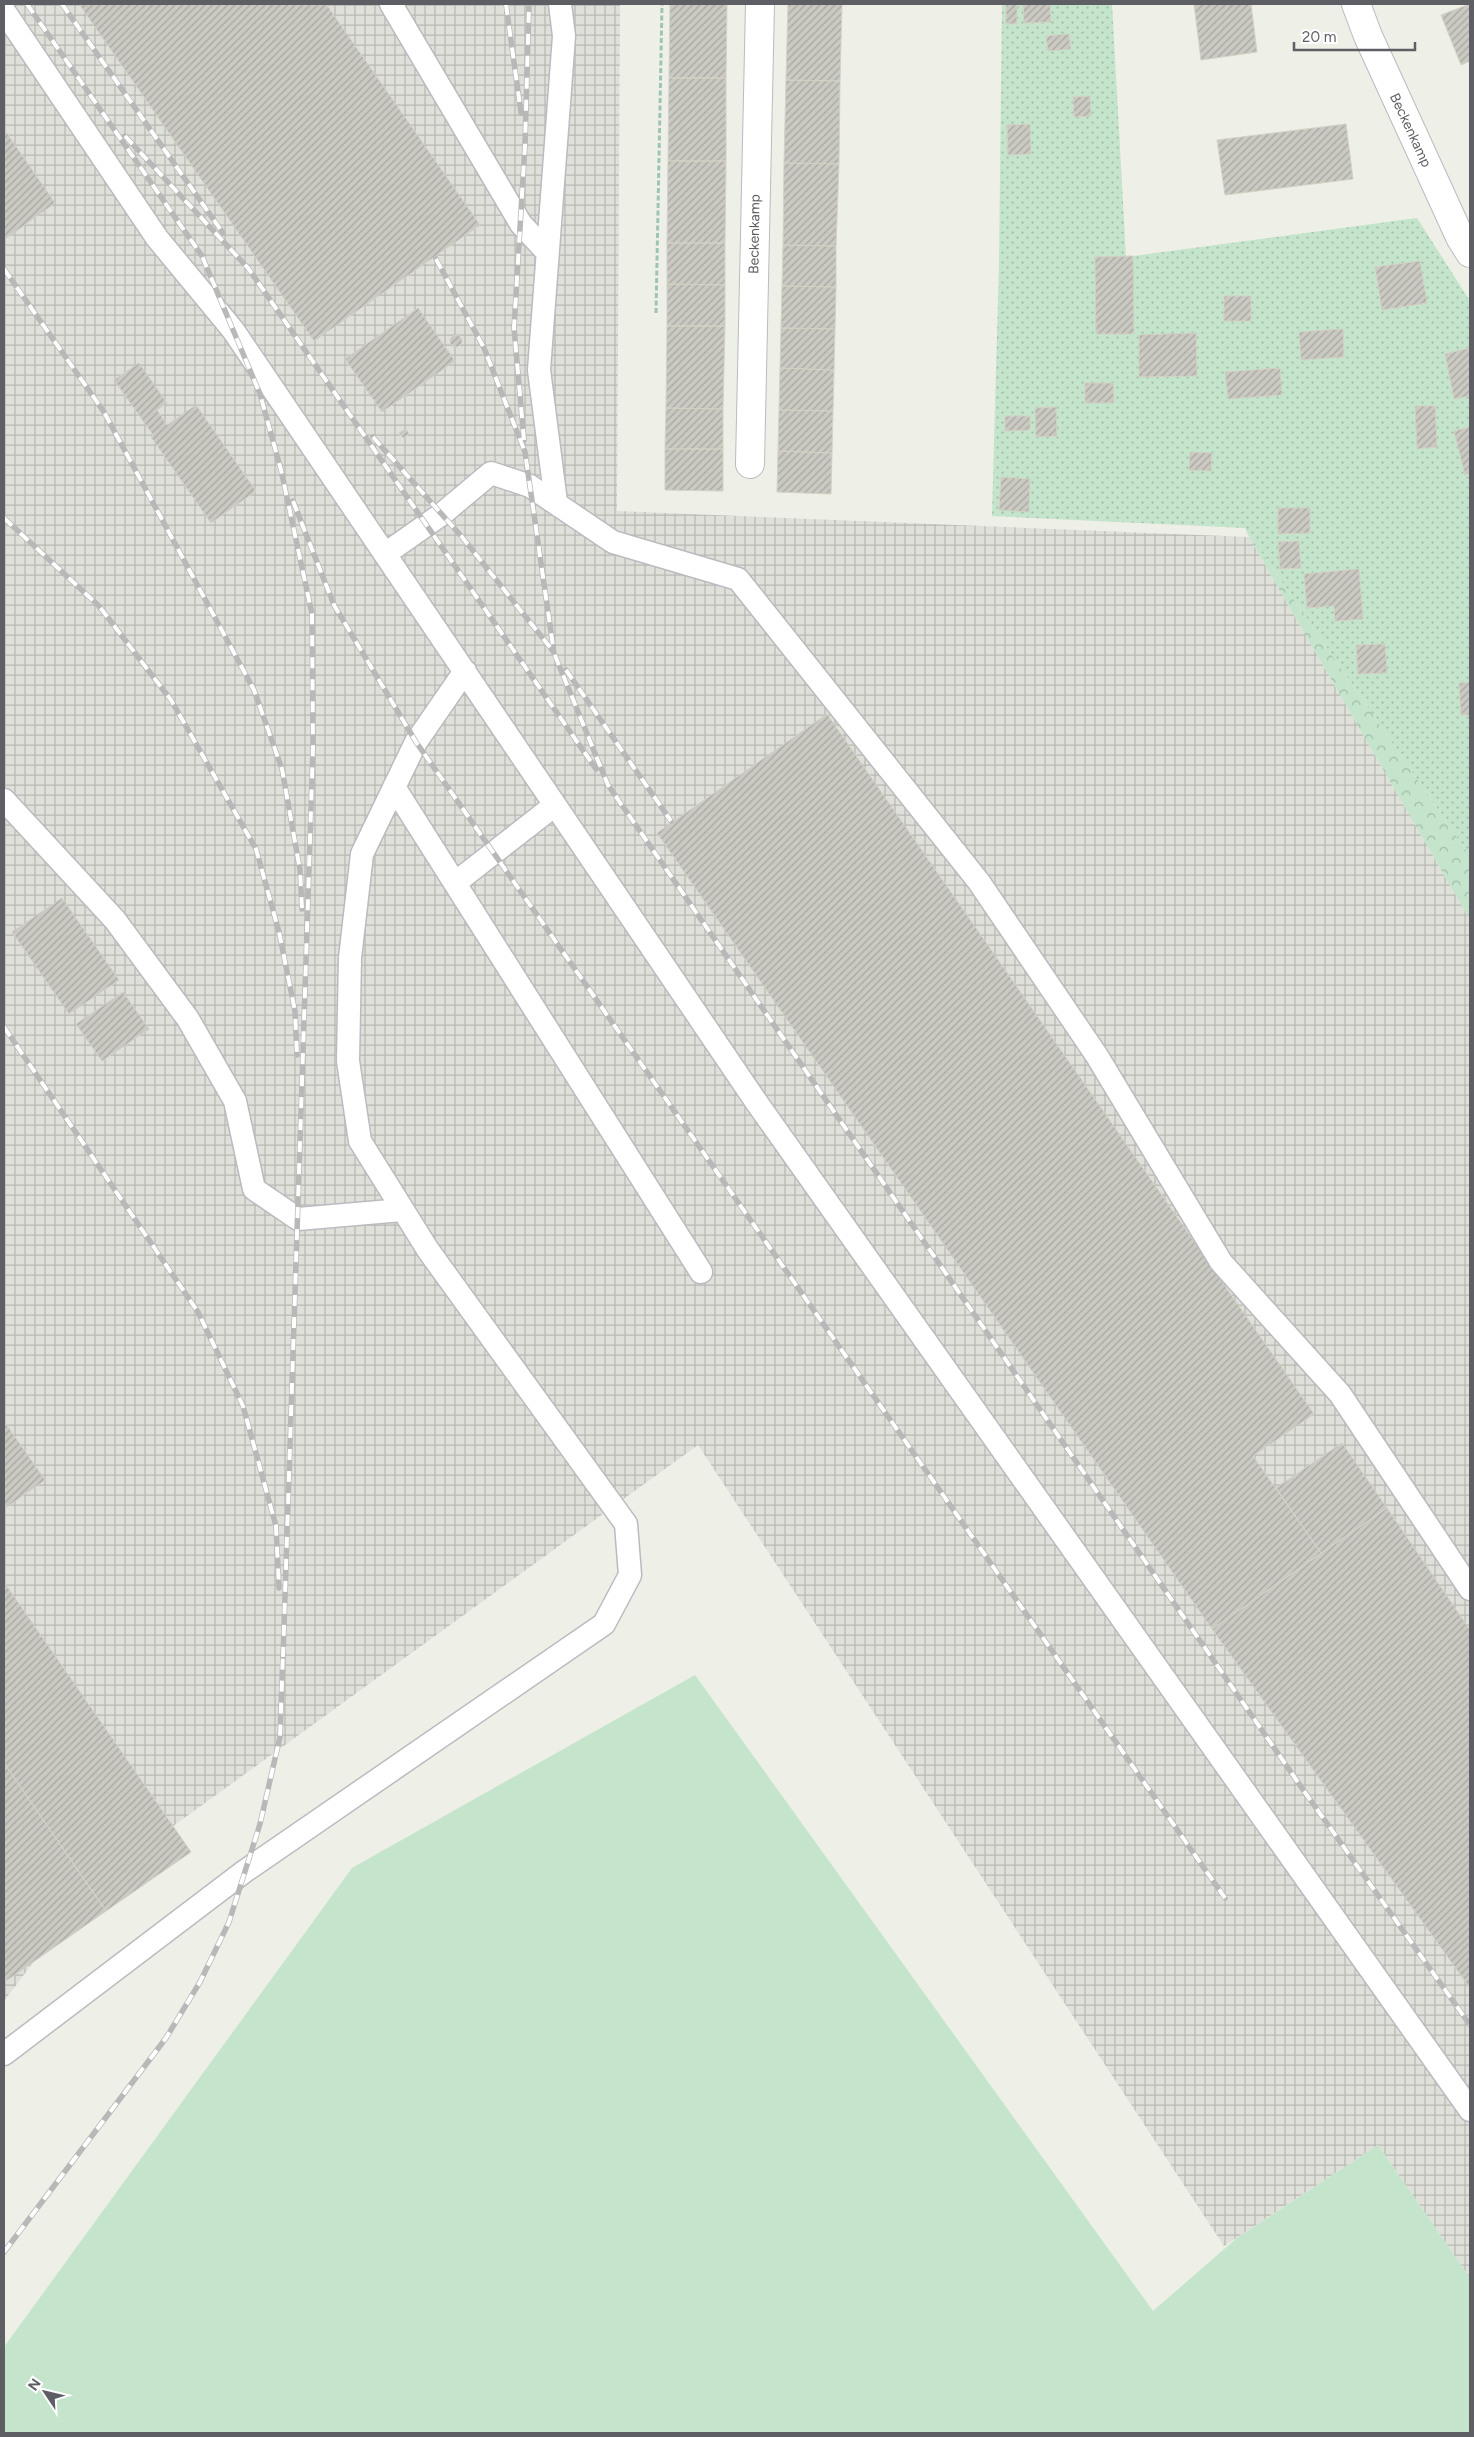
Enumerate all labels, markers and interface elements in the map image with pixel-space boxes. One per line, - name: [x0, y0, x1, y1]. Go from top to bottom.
- scale bar: [1294, 20, 1415, 52]
- text: 20 m: [1302, 28, 1336, 46]
- street label: Beckenkamp: [1386, 90, 1435, 170]
- street label: Beckenkamp: [745, 194, 764, 274]
- north arrow: [20, 2367, 70, 2417]
- text: N: [25, 2376, 45, 2394]

